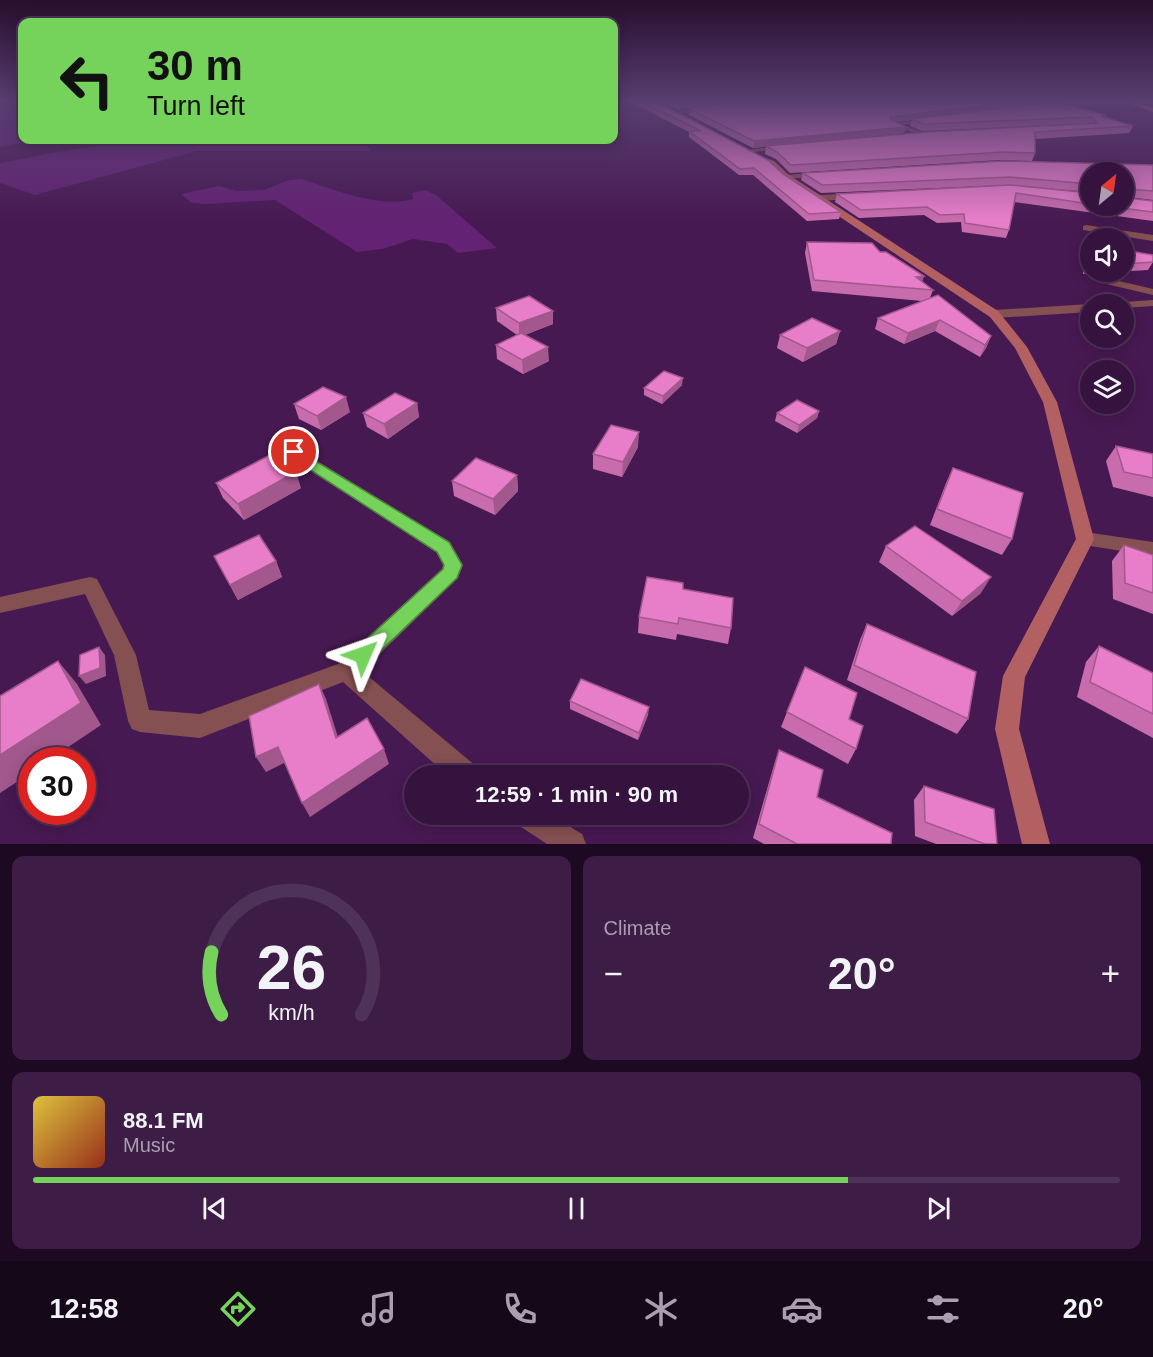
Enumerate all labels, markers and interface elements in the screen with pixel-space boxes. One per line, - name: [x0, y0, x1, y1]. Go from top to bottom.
- icon: left: [48, 42, 126, 120]
- text: 30 m: [147, 42, 243, 89]
- text: Turn left: [147, 91, 245, 121]
- north arrow: [1080, 162, 1134, 216]
- map controls: [1080, 162, 1134, 414]
- button: sound: [1080, 228, 1134, 282]
- button: search: [1080, 294, 1134, 348]
- button: layers: [1080, 360, 1134, 414]
- pin: [268, 426, 319, 477]
- icon: arrive: [277, 435, 310, 468]
- position arrow: [331, 623, 395, 687]
- speed limit sign: 30: [18, 747, 96, 825]
- text: 12:59 · 1 min · 90 m: [475, 782, 678, 807]
- text: Climate: [604, 917, 671, 939]
- text: 26: [257, 933, 326, 1002]
- text: 20°: [828, 948, 896, 999]
- text: −: [604, 955, 623, 992]
- text: +: [1101, 955, 1120, 992]
- text: km/h: [268, 1001, 314, 1025]
- text: 88.1 FM: [123, 1108, 204, 1133]
- text: Music: [123, 1134, 175, 1156]
- icon: previous: [198, 1192, 231, 1225]
- icon: pause: [560, 1192, 593, 1225]
- icon: next: [922, 1192, 955, 1225]
- icon: directions: [217, 1288, 259, 1330]
- icon: music: [358, 1288, 400, 1330]
- icon: phone: [499, 1288, 541, 1330]
- icon: climate: [640, 1288, 682, 1330]
- icon: car: [781, 1288, 823, 1330]
- icon: filters: [922, 1288, 964, 1330]
- text: 12:58: [49, 1294, 119, 1324]
- text: 20°: [1063, 1294, 1103, 1324]

